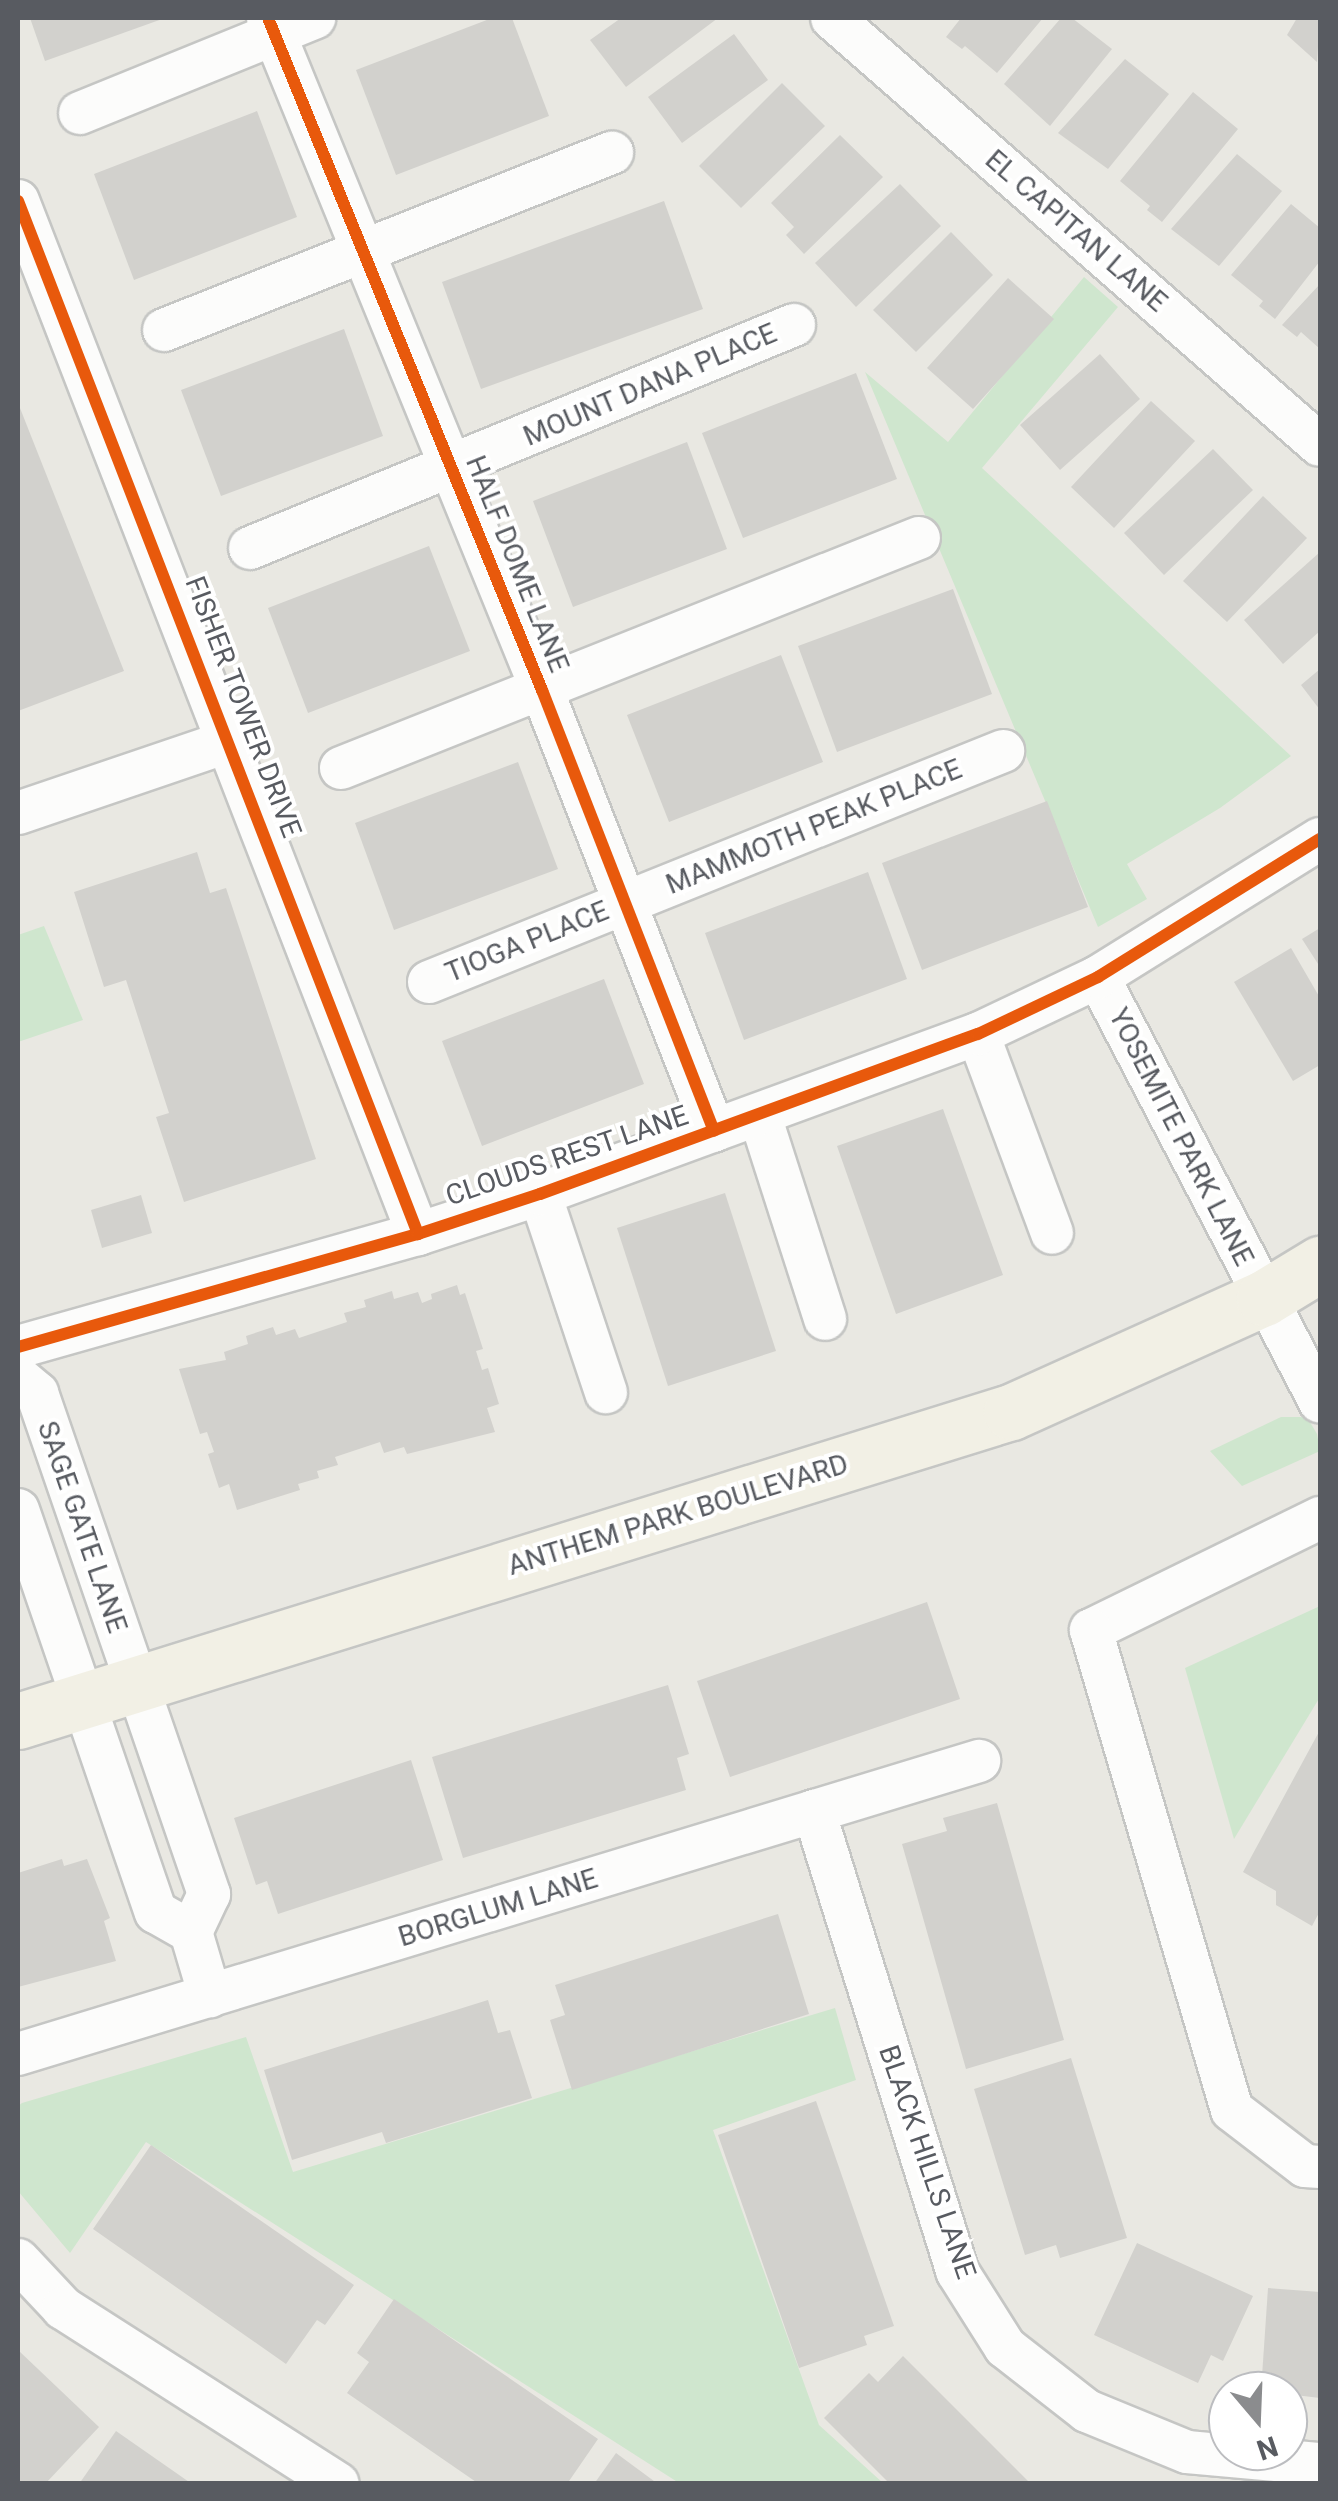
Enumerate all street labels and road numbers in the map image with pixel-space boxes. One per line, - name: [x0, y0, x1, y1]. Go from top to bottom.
- street label: EL CAPITAN LANE: [978, 143, 1174, 319]
- street label: MOUNT DANA PLACE: [518, 316, 782, 454]
- street label: HALF DOME LANE: [458, 451, 576, 677]
- street label: FISHER TOWER DRIVE: [178, 572, 308, 842]
- street label: MAMMOTH PEAK PLACE: [661, 752, 967, 902]
- street label: TIOGA PLACE: [440, 894, 614, 990]
- street label: YOSEMITE PARK LANE: [1101, 1003, 1261, 1271]
- street label: CLOUDS REST LANE: [441, 1099, 693, 1213]
- street label: SAGE GATE LANE: [30, 1417, 134, 1637]
- street label: ANTHEM PARK BOULEVARD: [504, 1447, 852, 1583]
- street label: BORGLUM LANE: [394, 1862, 602, 1954]
- street label: BLACK HILLS LANE: [871, 2041, 983, 2283]

